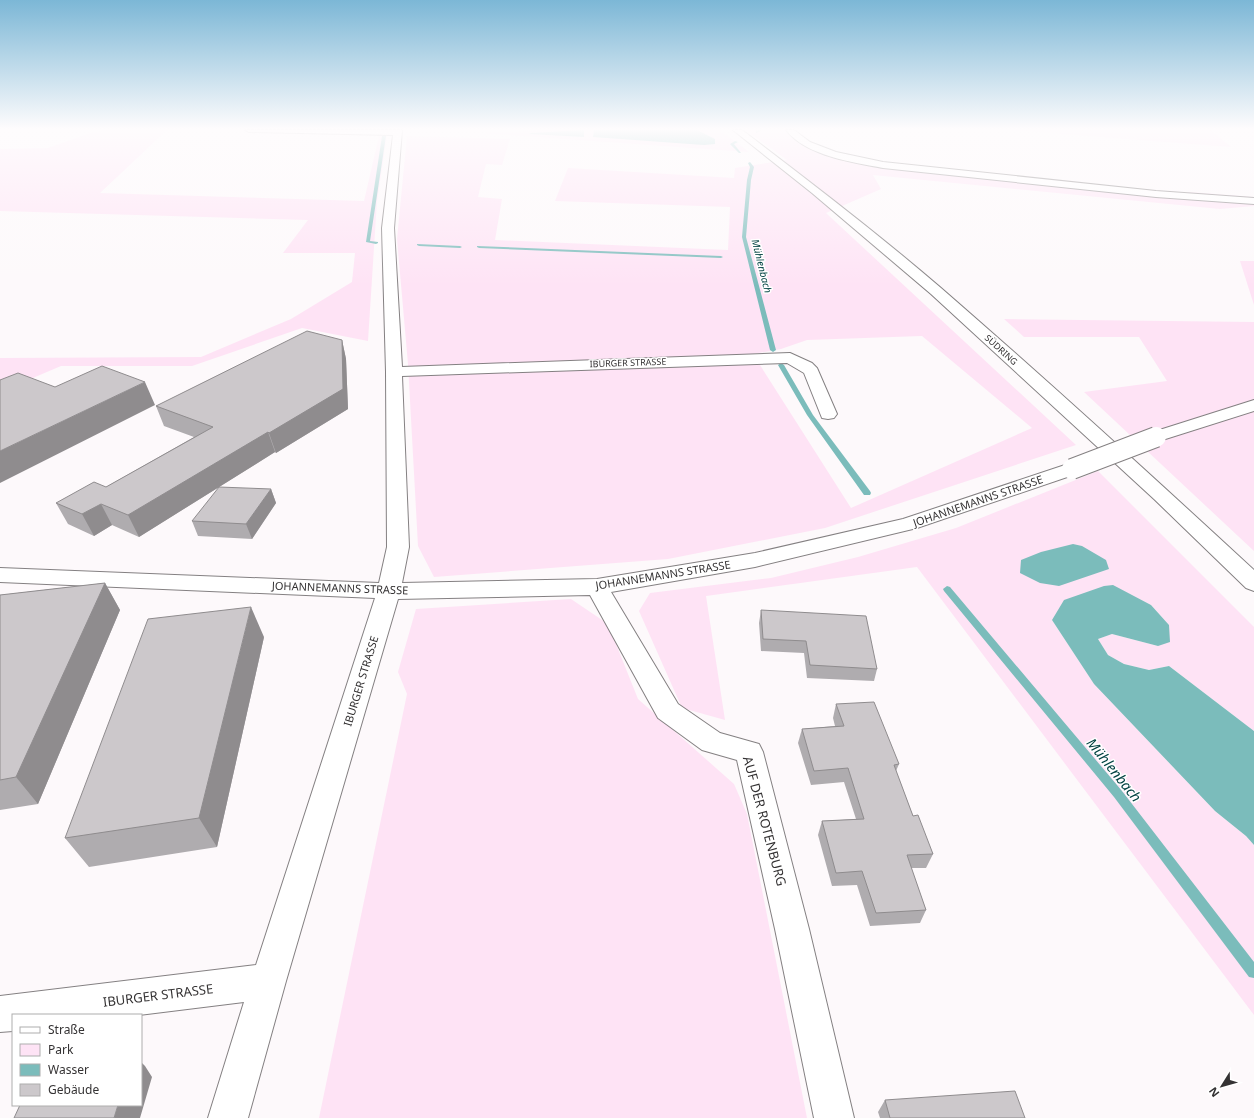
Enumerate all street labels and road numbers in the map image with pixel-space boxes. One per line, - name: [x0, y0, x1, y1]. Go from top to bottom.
- street label: SÜDRING: [982, 331, 1021, 368]
- street label: IBURGER STRASSE: [589, 355, 667, 370]
- street label: JOHANNEMANNS STRASSE: [910, 471, 1045, 530]
- street label: JOHANNEMANNS STRASSE: [593, 556, 731, 593]
- street label: JOHANNEMANNS STRASSE: [271, 578, 408, 597]
- street label: IBURGER STRASSE: [340, 634, 381, 728]
- street label: AUF DER ROTENBURG: [739, 754, 791, 888]
- street label: IBURGER STRASSE: [102, 979, 214, 1011]

